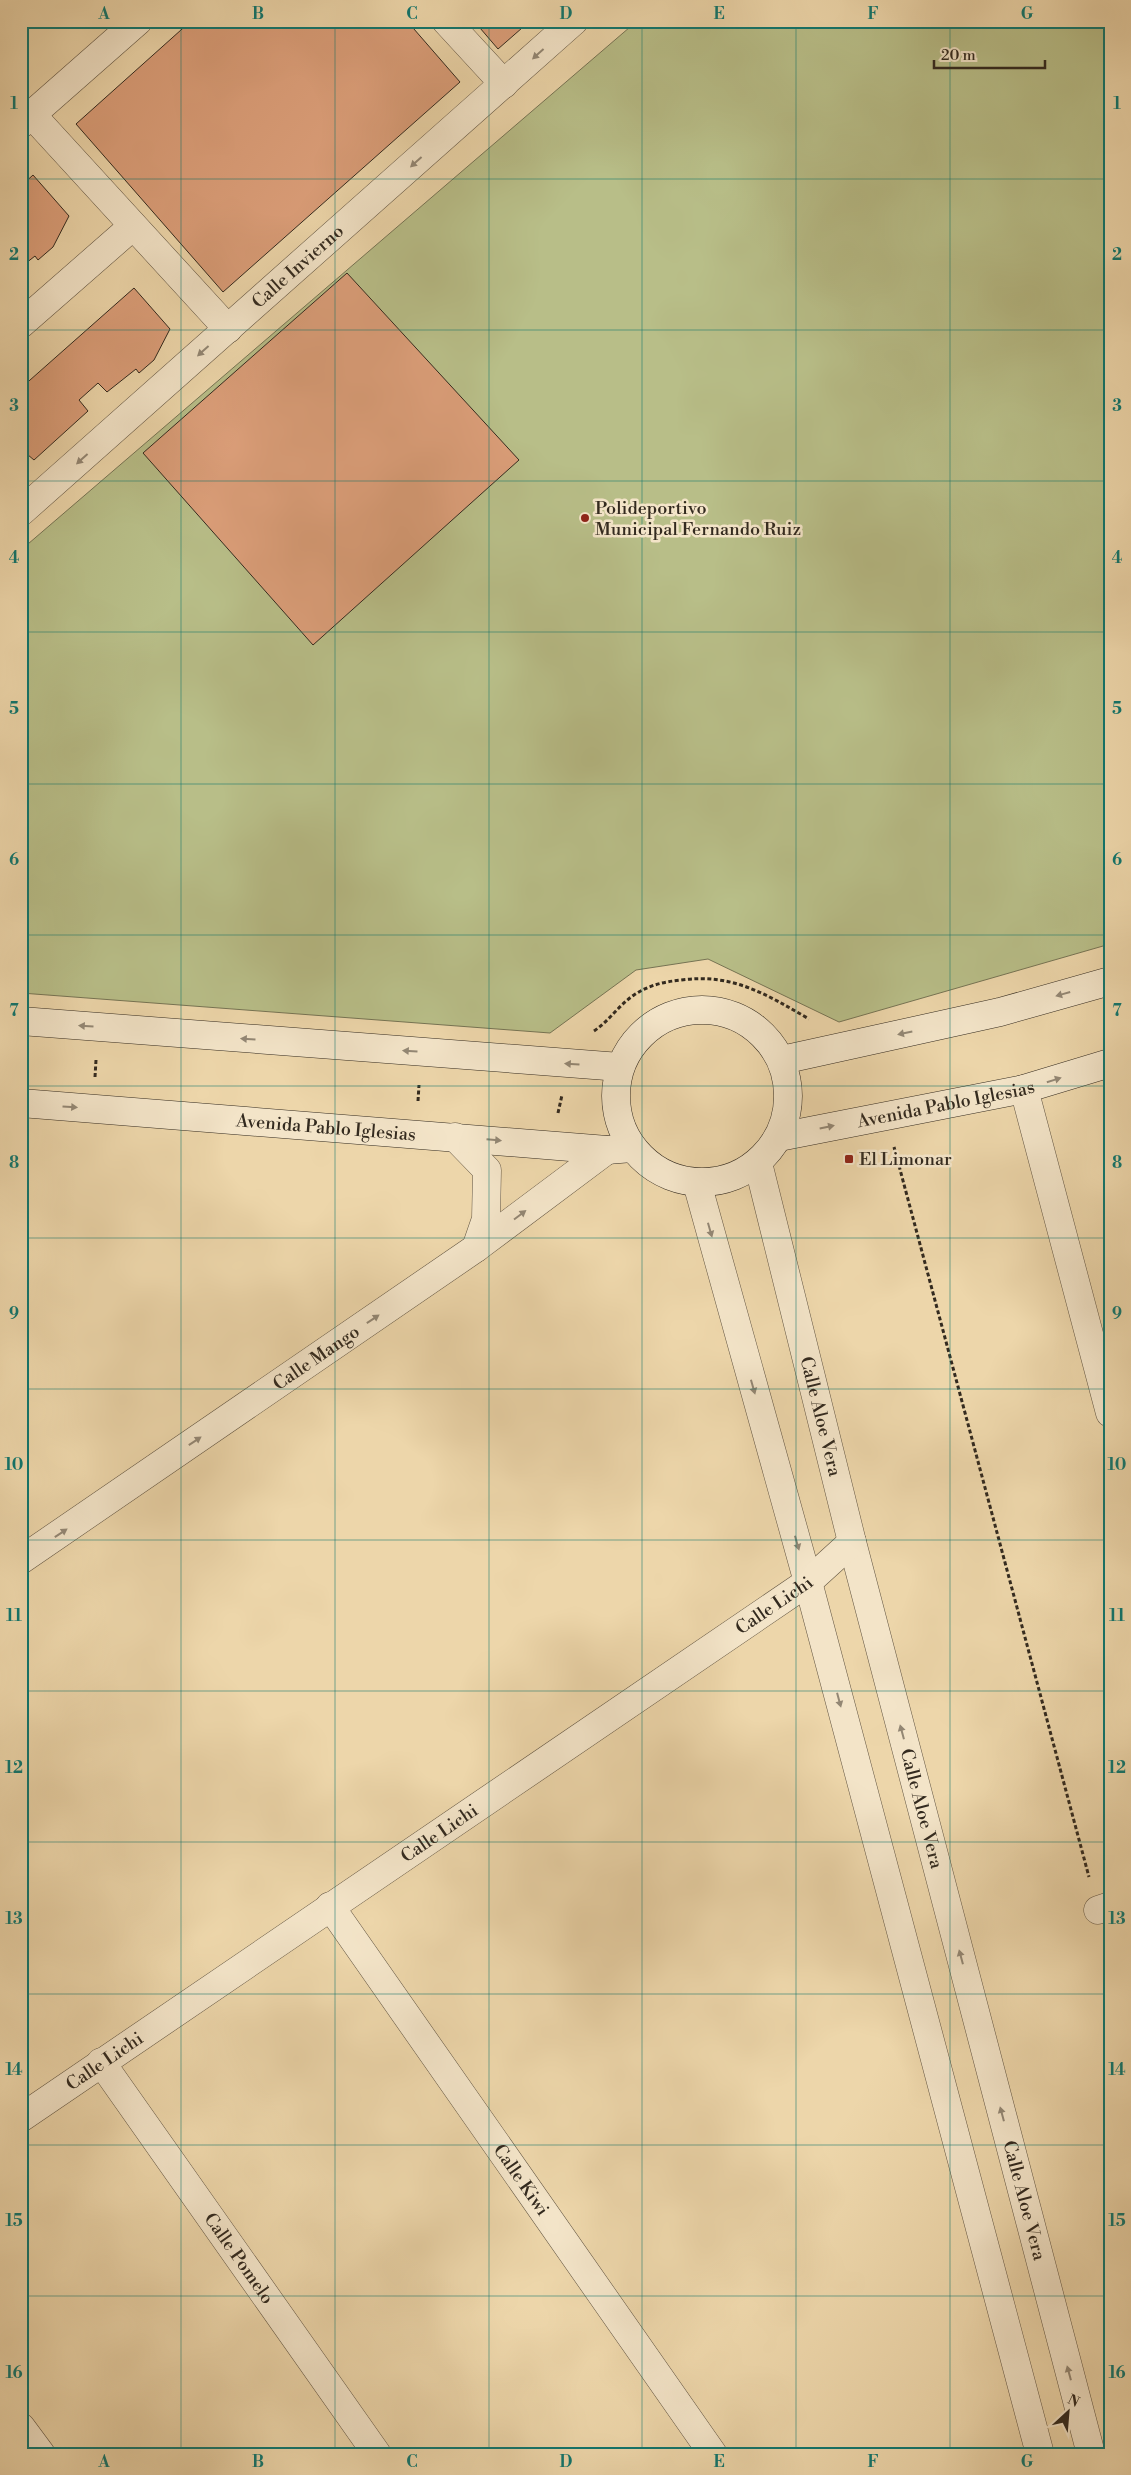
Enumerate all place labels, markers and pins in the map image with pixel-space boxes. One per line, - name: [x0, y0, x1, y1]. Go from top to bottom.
- place label: Polideportivo Municipal Fernando Ruiz: [595, 497, 801, 541]
- marker: Polideportivo Municipal Fernando Ruiz: [579, 512, 591, 524]
- place label: El Limonar: [859, 1148, 952, 1171]
- marker: El Limonar: [843, 1153, 855, 1165]

